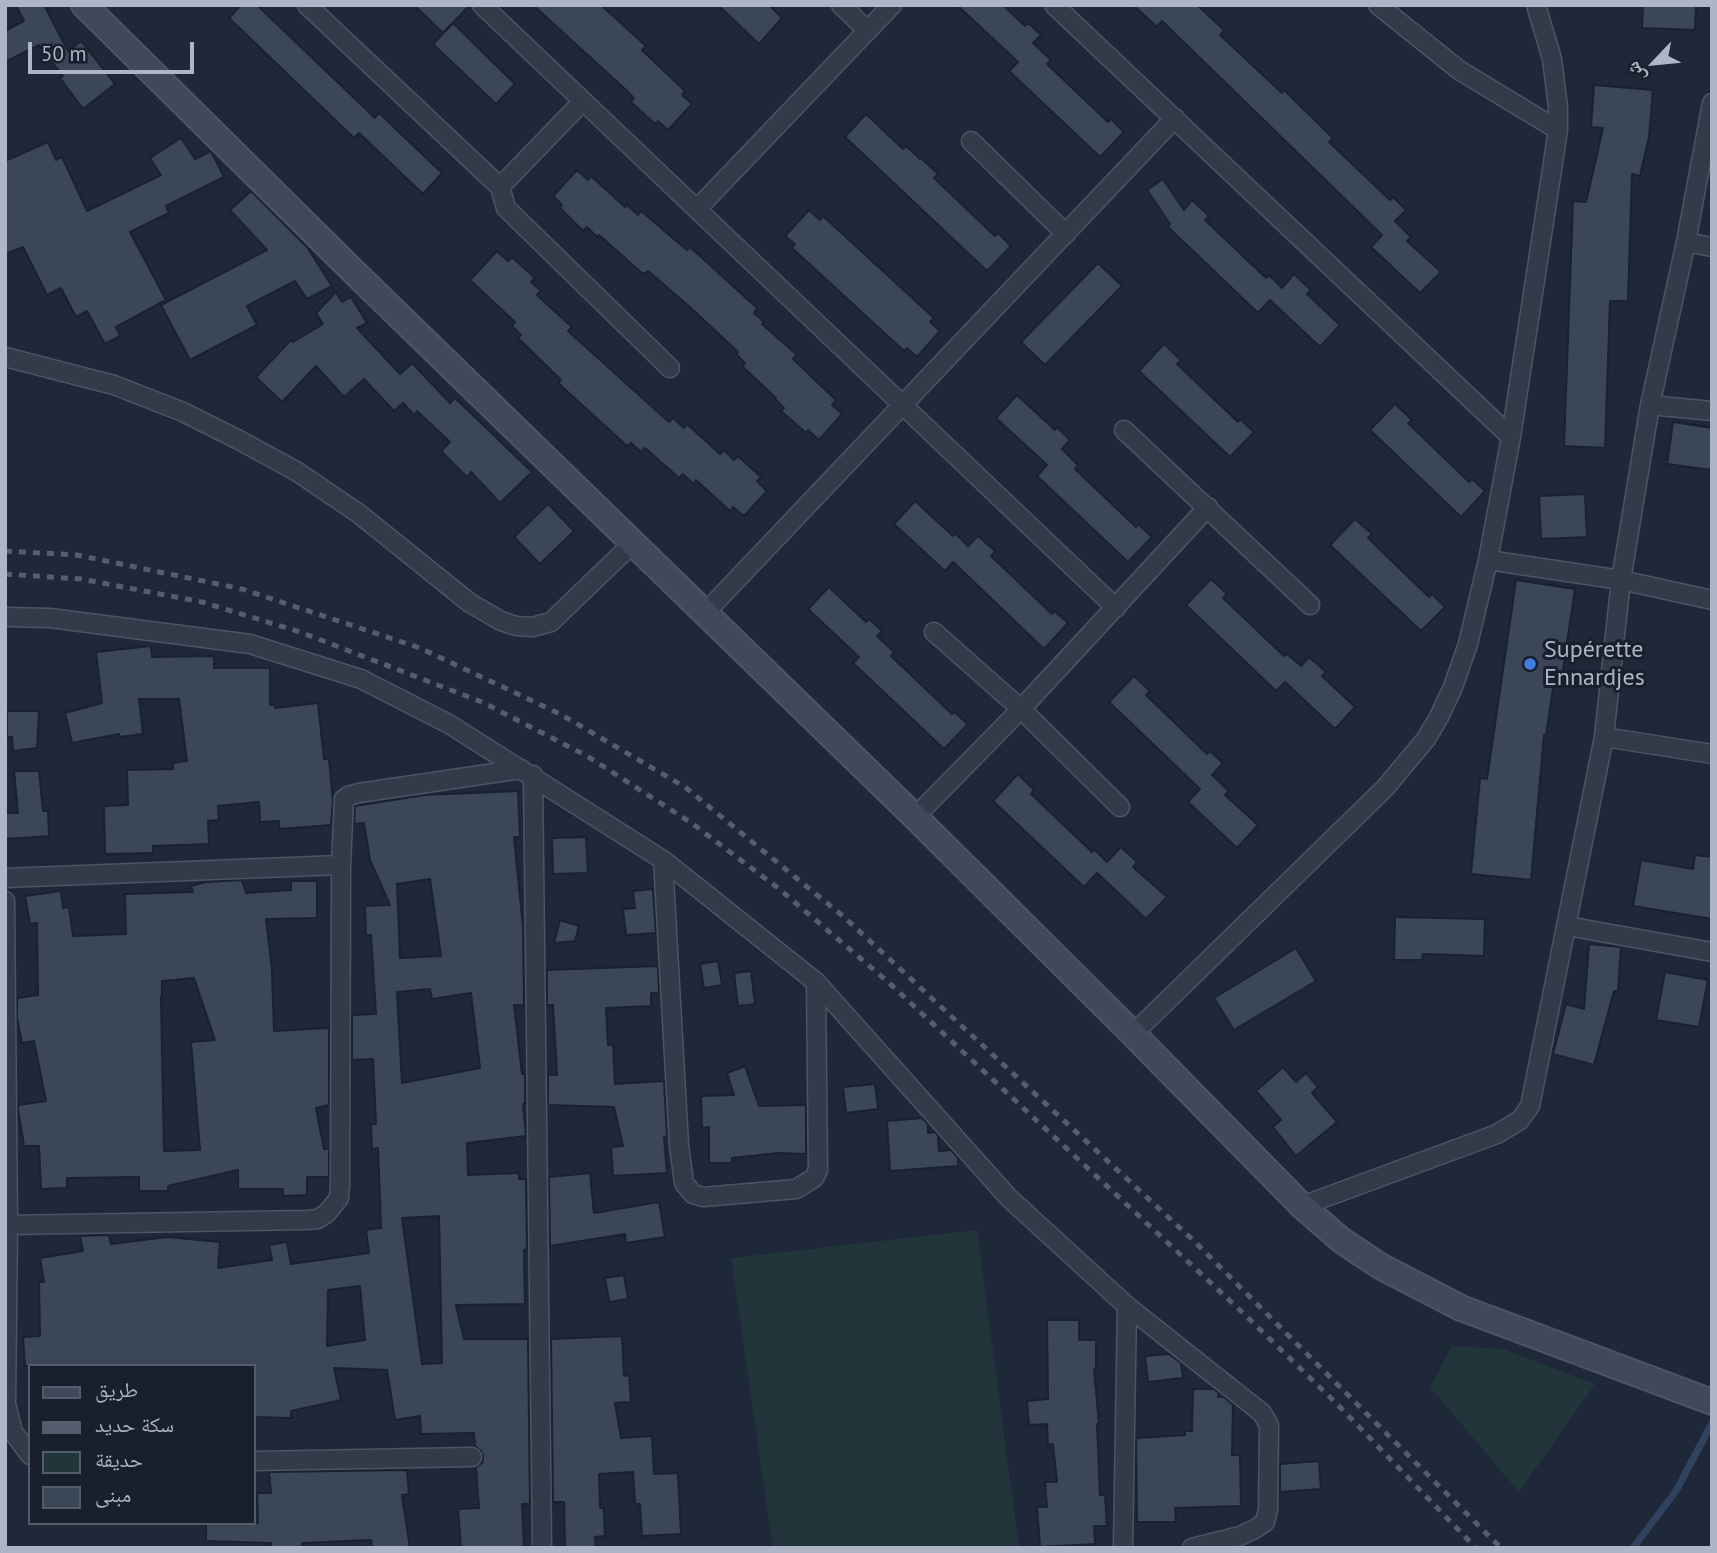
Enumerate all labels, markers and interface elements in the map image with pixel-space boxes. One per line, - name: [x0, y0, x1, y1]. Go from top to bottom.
- scale bar: [32, 28, 198, 72]
- north arrow: [1619, 28, 1689, 98]
- text: 50 m: [41, 40, 87, 67]
- text: ش: [1620, 58, 1650, 87]
- place label: Supérette Ennardjes: [1544, 636, 1645, 692]
- marker: Supérette Ennardjes: [1522, 656, 1538, 672]
- legend: [28, 1364, 256, 1525]
- text: طريق: [95, 1376, 138, 1403]
- text: سكة حديد: [95, 1411, 174, 1438]
- text: حديقة: [95, 1446, 143, 1473]
- text: مبنى: [95, 1481, 131, 1508]

